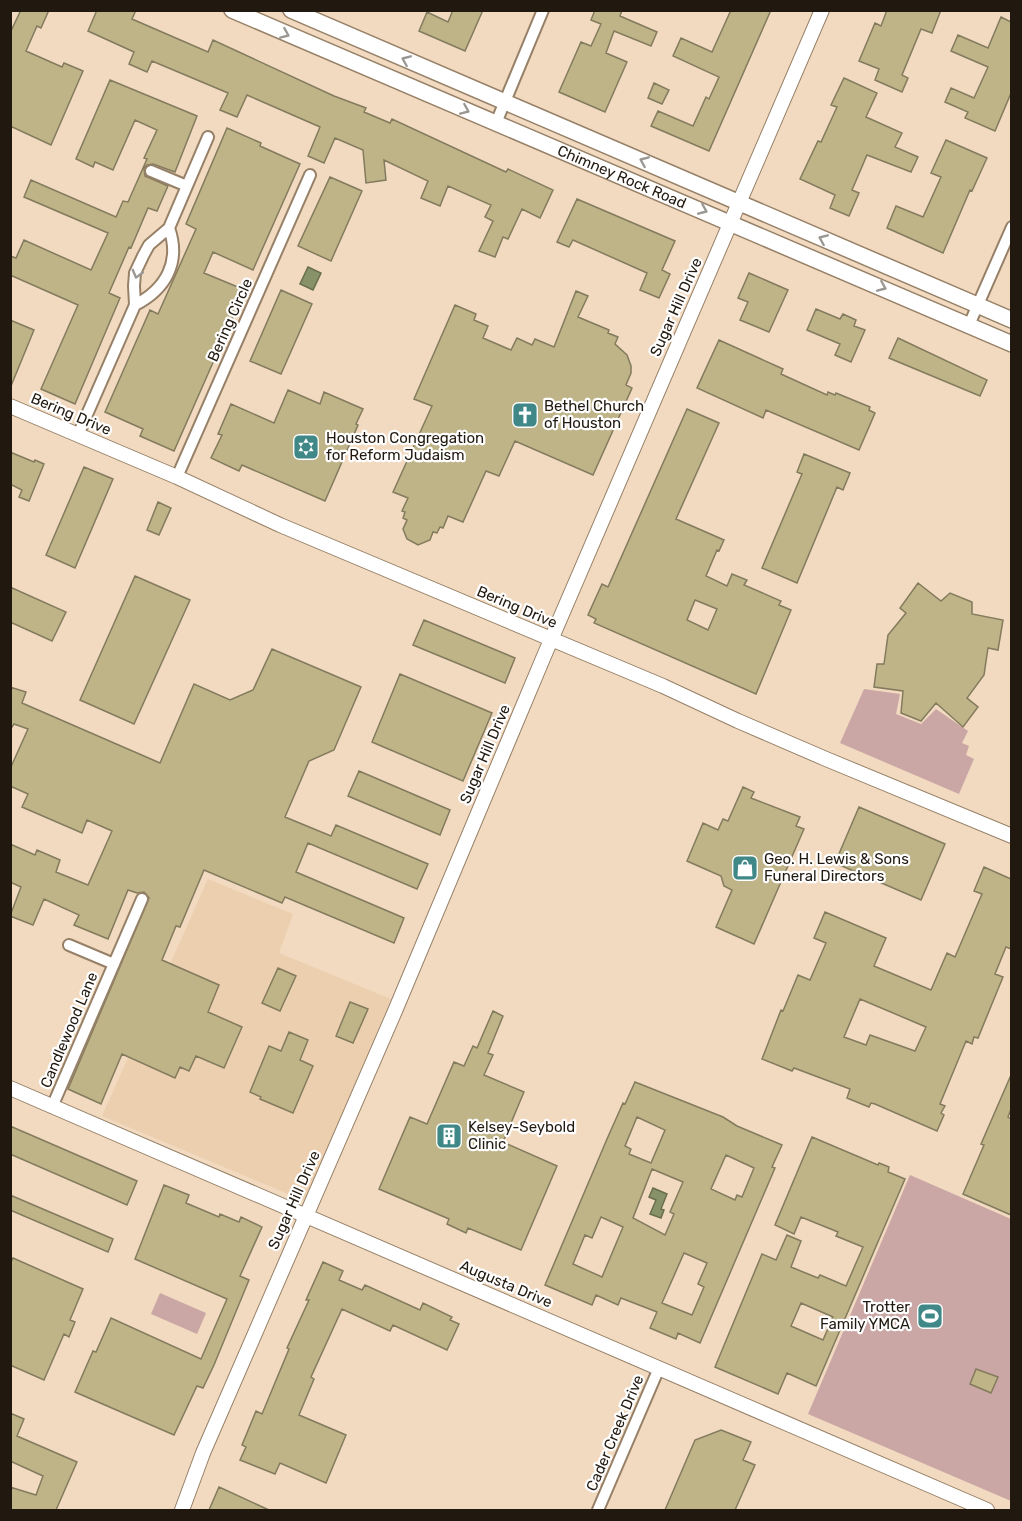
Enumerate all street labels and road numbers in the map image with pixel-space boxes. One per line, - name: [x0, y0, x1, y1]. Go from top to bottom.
- street label: Chimney Rock Road: [555, 141, 689, 212]
- street label: Sugar Hill Drive: [646, 255, 706, 359]
- street label: Bering Circle: [204, 276, 256, 364]
- street label: Bering Drive: [28, 389, 114, 439]
- street label: Bering Drive: [474, 582, 560, 632]
- street label: Sugar Hill Drive: [456, 702, 514, 806]
- street label: Candlewood Lane: [36, 969, 102, 1091]
- street label: Sugar Hill Drive: [264, 1148, 324, 1252]
- street label: Augusta Drive: [457, 1256, 555, 1312]
- street label: Cader Creek Drive: [582, 1372, 648, 1494]

